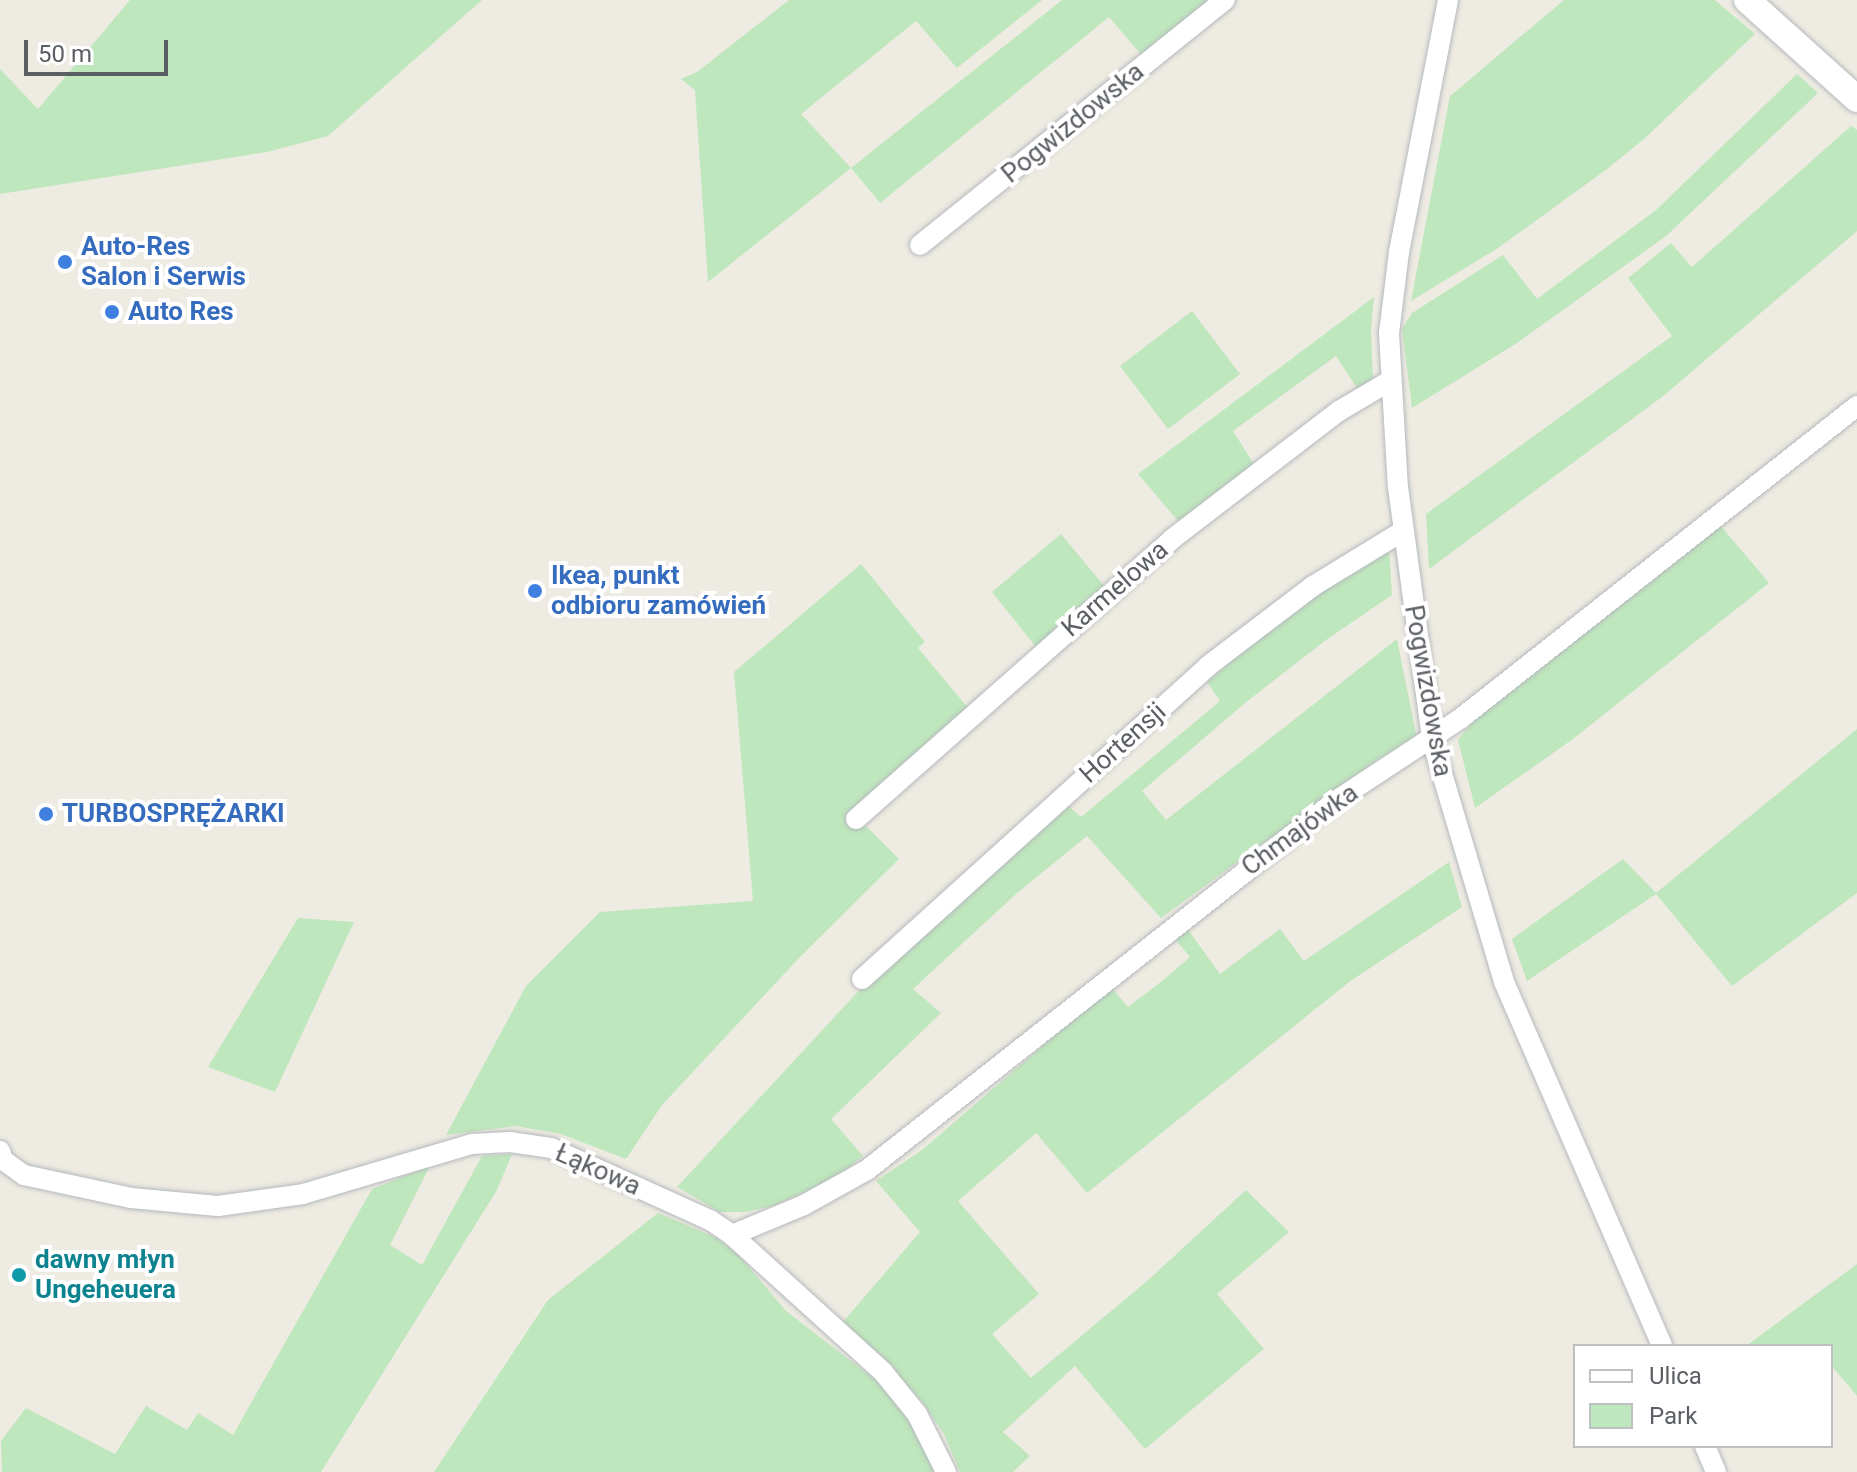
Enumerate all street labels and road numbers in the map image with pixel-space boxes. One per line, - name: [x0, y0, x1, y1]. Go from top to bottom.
- street label: Pogwizdowska: [996, 56, 1150, 190]
- street label: Karmelowa: [1055, 534, 1175, 644]
- street label: Pogwizdowska: [1398, 603, 1458, 779]
- street label: Hortensji: [1073, 696, 1173, 790]
- street label: Chmajówka: [1236, 777, 1364, 883]
- street label: Łąkowa: [551, 1137, 645, 1203]

